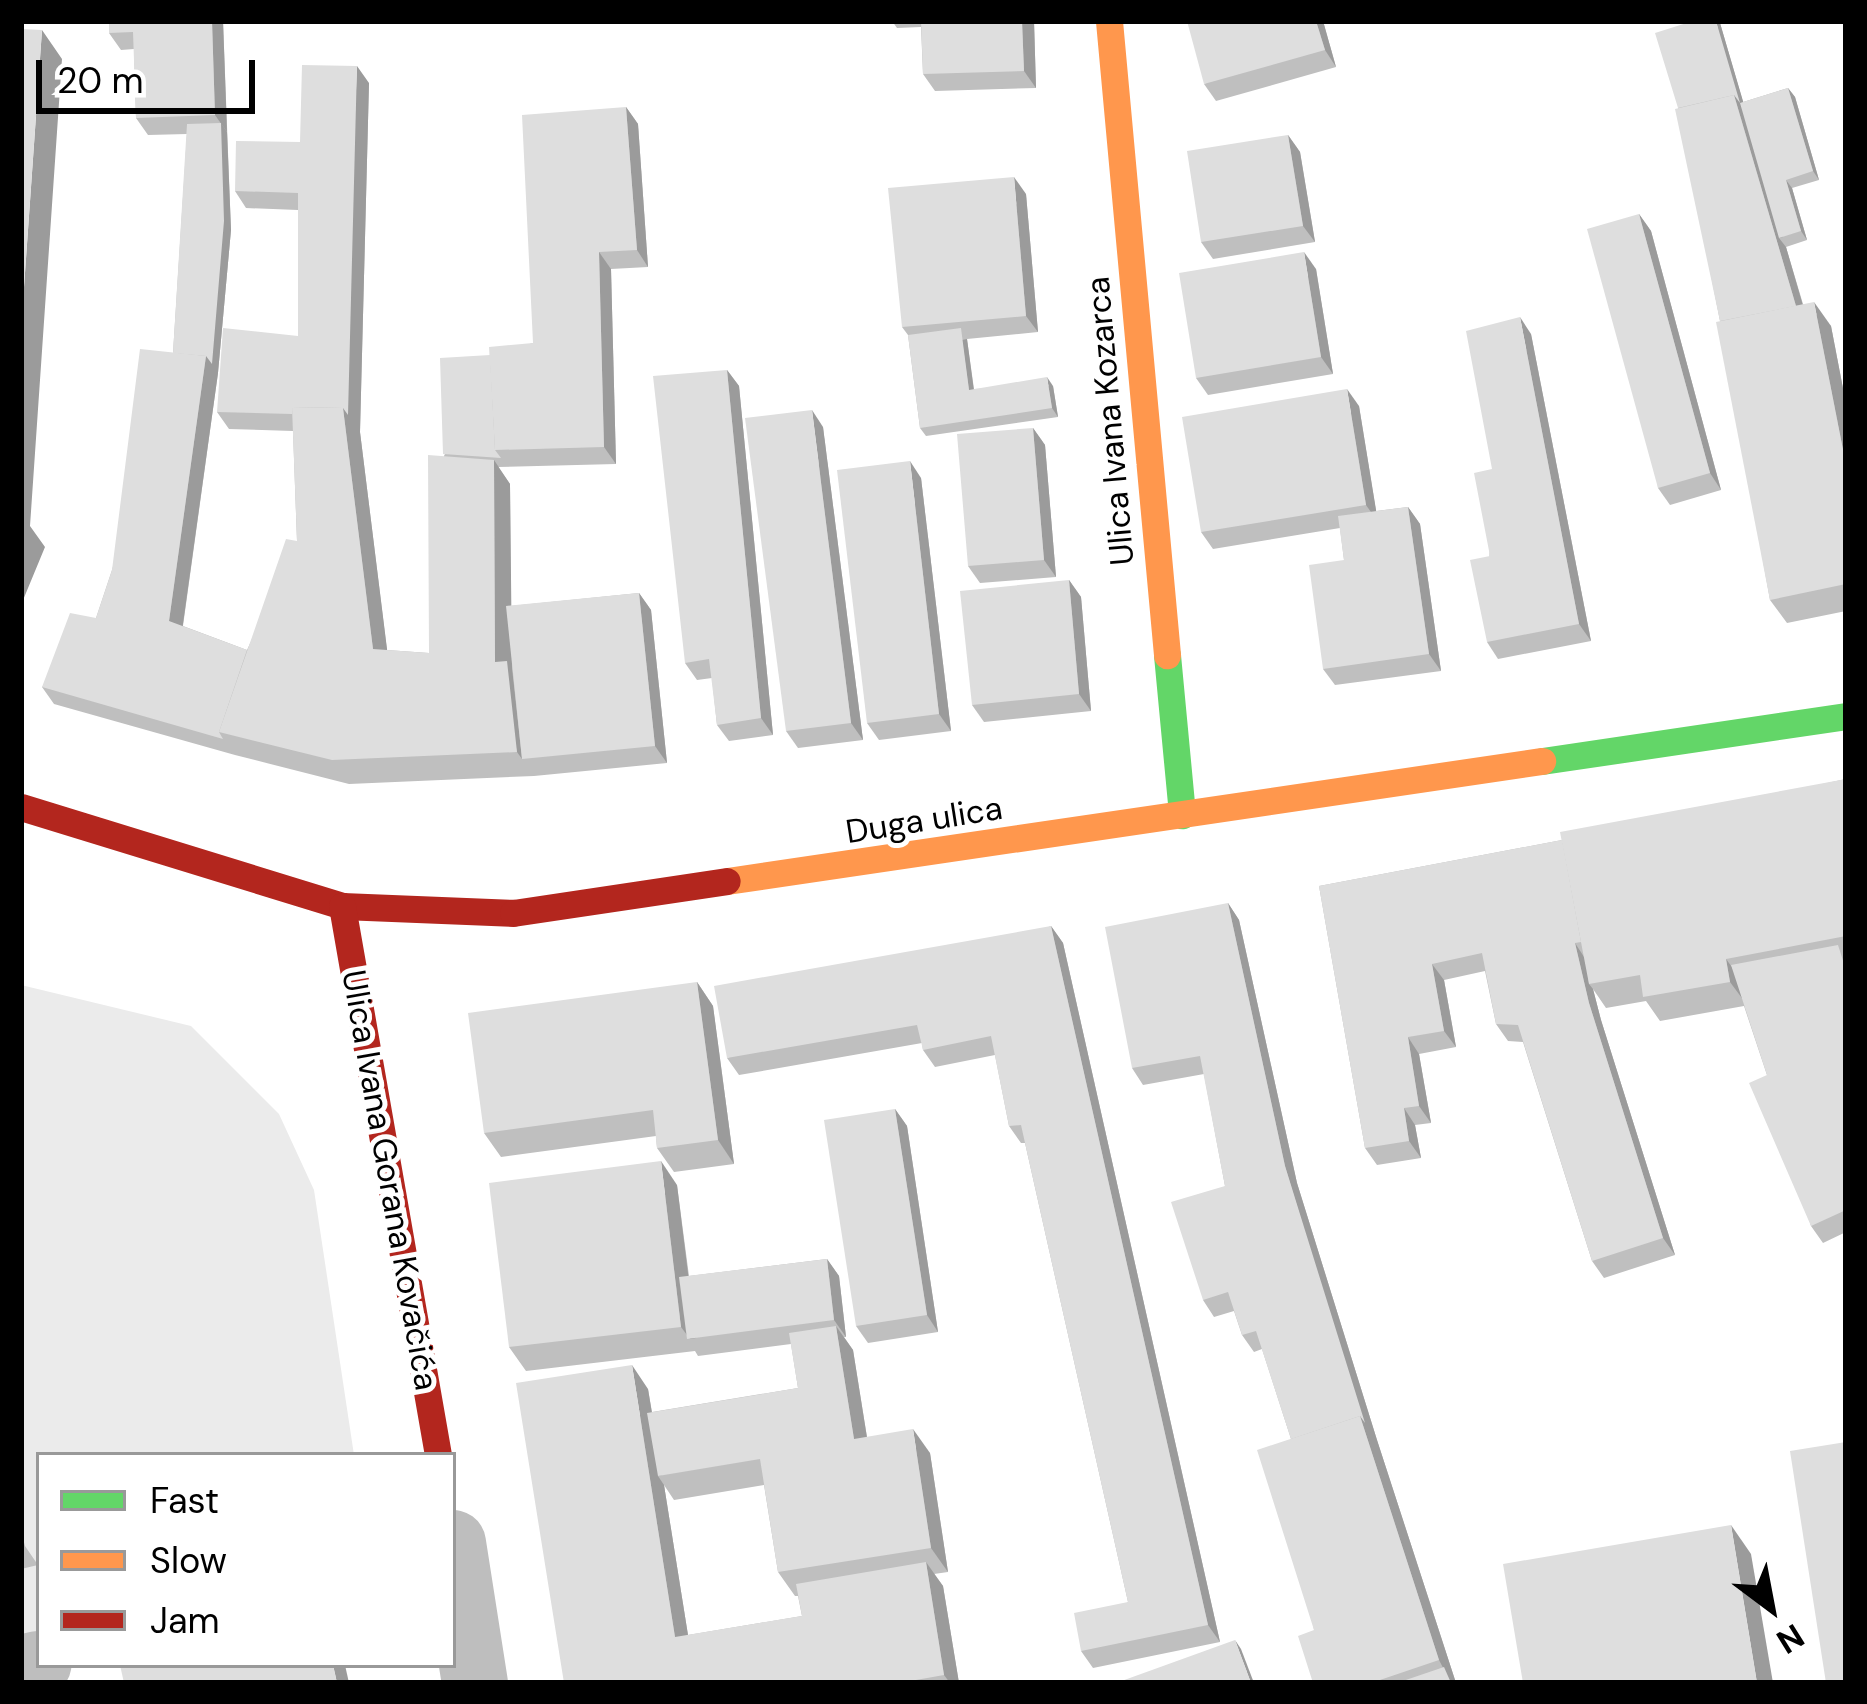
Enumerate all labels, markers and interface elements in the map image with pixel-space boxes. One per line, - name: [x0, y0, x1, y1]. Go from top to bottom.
- scale bar: [42, 36, 261, 110]
- text: 20 m: [57, 57, 144, 104]
- street label: Ulica Ivana Kozarca: [1078, 275, 1142, 567]
- street label: Duga ulica: [843, 788, 1005, 852]
- street label: Ulica Ivana Gorana Kovačića: [334, 967, 446, 1393]
- legend: [36, 1452, 456, 1668]
- text: Fast: [150, 1477, 219, 1524]
- text: Slow: [150, 1537, 227, 1584]
- north arrow: [1711, 1548, 1831, 1668]
- text: Jam: [150, 1597, 220, 1644]
- text: N: [1769, 1614, 1812, 1664]

